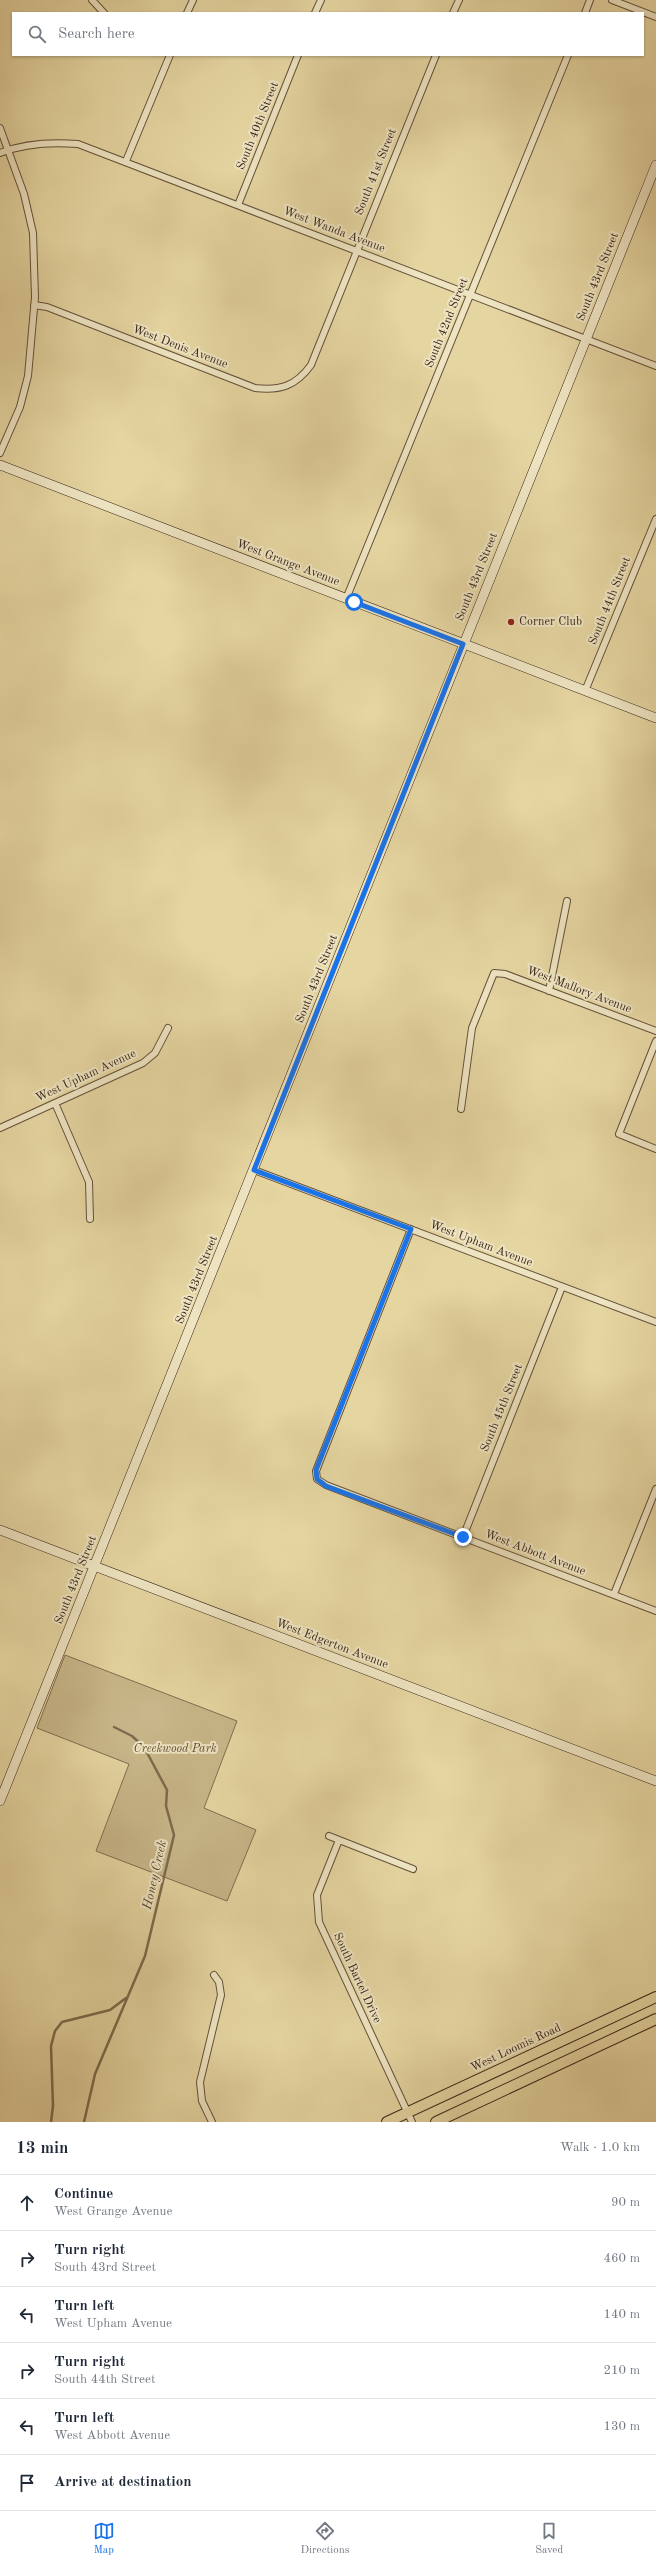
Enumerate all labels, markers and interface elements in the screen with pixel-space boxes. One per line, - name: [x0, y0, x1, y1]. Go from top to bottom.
- search box: [12, 12, 644, 56]
- icon: search: [26, 23, 48, 45]
- text: Search here: [58, 27, 135, 42]
- street label: South 40th Street: [235, 80, 281, 172]
- street label: South 41st Street: [353, 127, 399, 217]
- street label: West Wanda Avenue: [281, 205, 387, 255]
- street label: South 43rd Street: [575, 231, 621, 323]
- street label: South 42nd Street: [424, 276, 470, 370]
- street label: West Denis Avenue: [131, 323, 230, 371]
- street label: South 43rd Street: [454, 531, 500, 623]
- street label: West Grange Avenue: [235, 538, 342, 588]
- street label: South 44th Street: [587, 555, 633, 647]
- route start: [345, 593, 363, 611]
- place label: Corner Club: [519, 616, 582, 628]
- marker: Corner Club: [506, 617, 516, 627]
- street label: South 43rd Street: [294, 933, 340, 1025]
- street label: West Mallory Avenue: [525, 964, 633, 1016]
- street label: West Upham Avenue: [34, 1047, 138, 1104]
- street label: West Upham Avenue: [428, 1219, 534, 1269]
- street label: South 43rd Street: [174, 1234, 220, 1326]
- street label: South 45th Street: [478, 1362, 525, 1454]
- route end: [454, 1528, 472, 1546]
- street label: West Abbott Avenue: [483, 1528, 588, 1578]
- street label: South 43rd Street: [53, 1534, 99, 1626]
- street label: West Edgerton Avenue: [274, 1617, 390, 1671]
- park label: Creekwood Park: [133, 1743, 217, 1755]
- water label: Honey Creek: [140, 1839, 169, 1912]
- street label: South Bartel Drive: [331, 1931, 383, 2025]
- street label: West Loomis Road: [469, 2022, 563, 2074]
- text: 13 min: [16, 2140, 69, 2157]
- text: Walk · 1.0 km: [560, 2141, 640, 2154]
- text: Continue: [54, 2187, 113, 2202]
- icon: ahead: [16, 2192, 38, 2214]
- text: 90 m: [611, 2196, 640, 2209]
- text: West Grange Avenue: [54, 2205, 173, 2218]
- text: Turn right: [54, 2243, 125, 2258]
- icon: right: [16, 2248, 38, 2270]
- text: 460 m: [603, 2252, 640, 2265]
- text: South 43rd Street: [54, 2261, 156, 2274]
- text: Turn left: [54, 2299, 114, 2314]
- icon: left: [16, 2304, 38, 2326]
- text: 140 m: [603, 2308, 640, 2321]
- text: West Upham Avenue: [54, 2317, 172, 2330]
- text: Turn right: [54, 2355, 125, 2370]
- icon: right: [16, 2360, 38, 2382]
- text: 210 m: [603, 2364, 640, 2377]
- text: South 44th Street: [54, 2373, 156, 2386]
- text: Turn left: [54, 2411, 114, 2426]
- icon: left: [16, 2416, 38, 2438]
- text: 130 m: [603, 2420, 640, 2433]
- text: West Abbott Avenue: [54, 2429, 170, 2442]
- icon: arrive: [16, 2472, 38, 2494]
- text: Arrive at destination: [54, 2475, 192, 2490]
- tab: Map: [93, 2520, 115, 2558]
- tab: Directions: [301, 2520, 349, 2558]
- tab: Saved: [535, 2520, 563, 2558]

